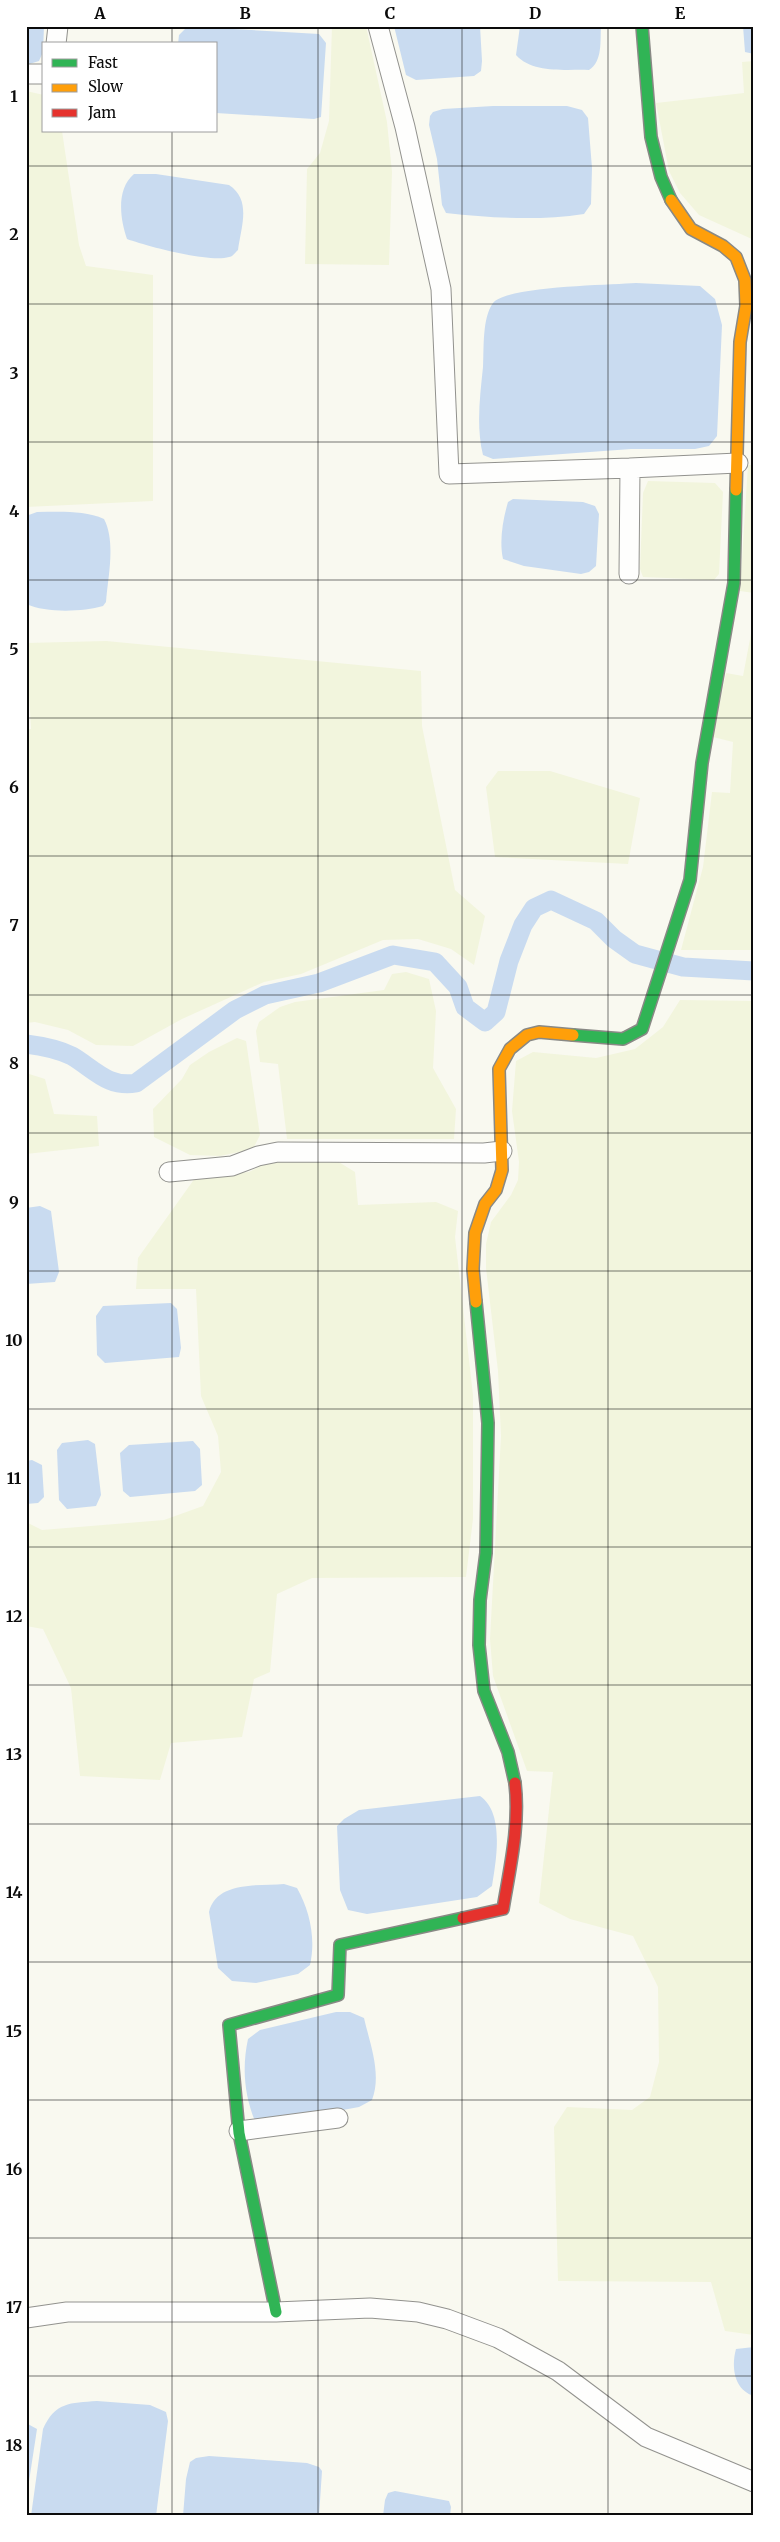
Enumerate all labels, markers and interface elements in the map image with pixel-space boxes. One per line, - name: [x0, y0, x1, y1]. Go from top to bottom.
- text: A: [93, 3, 106, 23]
- text: B: [239, 3, 251, 23]
- text: C: [385, 3, 395, 23]
- text: D: [529, 3, 541, 23]
- text: E: [675, 3, 686, 23]
- legend: [42, 42, 218, 132]
- text: Fast: [88, 53, 118, 72]
- text: Slow: [88, 77, 123, 96]
- text: 1: [10, 86, 18, 106]
- text: Jam: [87, 103, 116, 122]
- text: 2: [9, 224, 19, 244]
- text: 3: [9, 363, 19, 383]
- text: 4: [9, 501, 19, 521]
- text: 5: [9, 639, 19, 659]
- text: 6: [9, 777, 19, 797]
- text: 7: [9, 915, 19, 935]
- text: 8: [9, 1053, 19, 1073]
- text: 9: [9, 1192, 19, 1212]
- text: 10: [5, 1330, 23, 1350]
- text: 11: [7, 1468, 22, 1488]
- text: 12: [6, 1606, 22, 1626]
- text: 13: [6, 1744, 22, 1764]
- text: 14: [6, 1882, 22, 1902]
- text: 15: [6, 2021, 22, 2041]
- text: 16: [6, 2159, 22, 2179]
- text: 17: [6, 2297, 22, 2317]
- text: 18: [6, 2435, 22, 2455]

